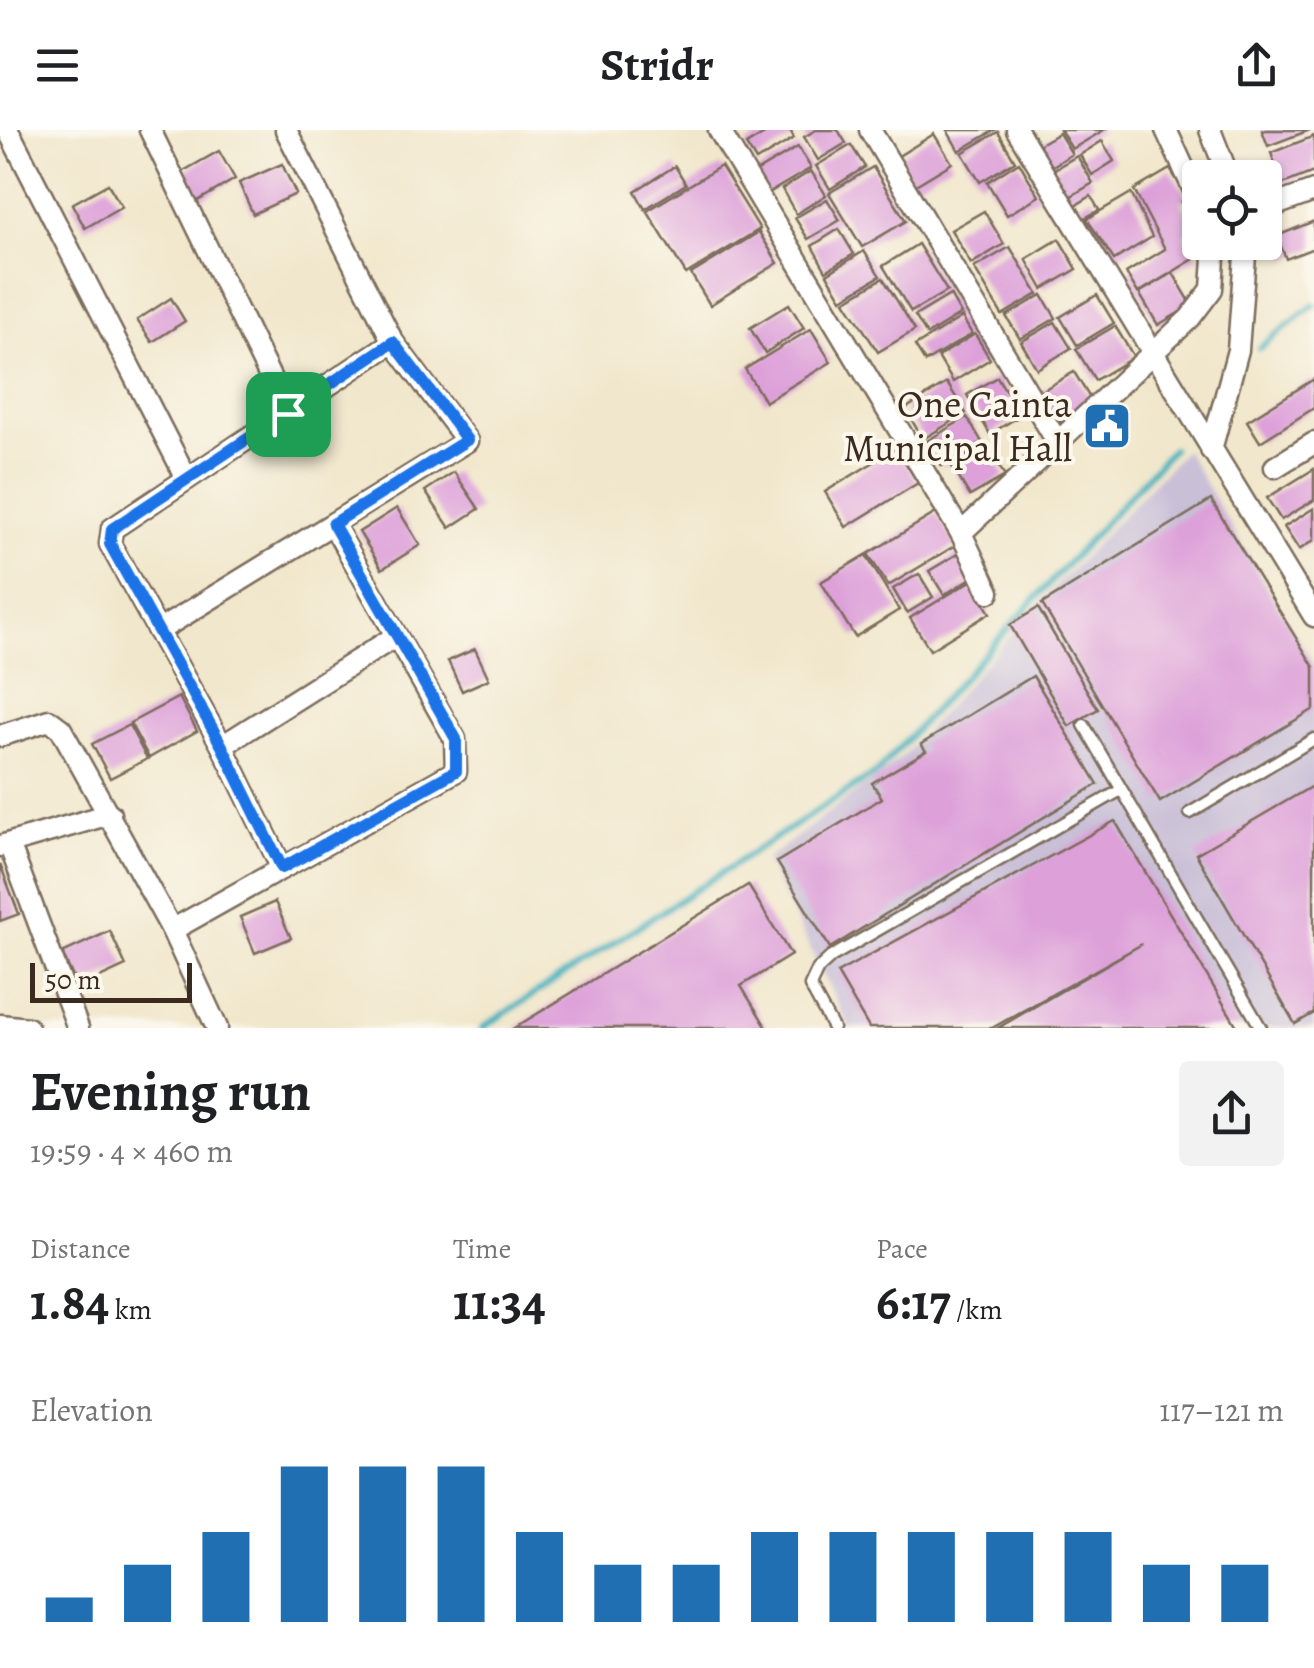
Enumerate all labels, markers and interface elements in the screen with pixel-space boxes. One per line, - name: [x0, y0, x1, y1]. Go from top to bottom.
- text: Stridr: [600, 34, 714, 96]
- icon: menu: [30, 38, 85, 93]
- icon: share: [1229, 38, 1284, 93]
- map controls: [1182, 160, 1282, 260]
- button: locate: [1182, 160, 1282, 260]
- pin: [246, 372, 331, 457]
- place label: One Cainta Municipal Hall: [843, 378, 1072, 474]
- icon: arrive: [261, 387, 316, 442]
- public building icon: One Cainta Municipal Hall: [1081, 400, 1133, 452]
- scale bar: [30, 958, 192, 1003]
- text: 50 m: [45, 961, 101, 999]
- text: Evening run: [30, 1054, 311, 1129]
- button: share: [1179, 1061, 1284, 1166]
- text: 19:59 · 4 × 460 m: [30, 1129, 233, 1173]
- text: Distance: [30, 1230, 130, 1268]
- text: Time: [453, 1230, 511, 1268]
- text: Pace: [876, 1230, 928, 1268]
- text: 1.84: [30, 1268, 109, 1336]
- text: 11:34: [453, 1268, 546, 1336]
- text: 6:17: [876, 1268, 951, 1336]
- text: km: [109, 1291, 152, 1329]
- text: /km: [951, 1291, 1002, 1329]
- text: Elevation: [30, 1388, 153, 1432]
- text: 117–121 m: [1159, 1388, 1284, 1432]

